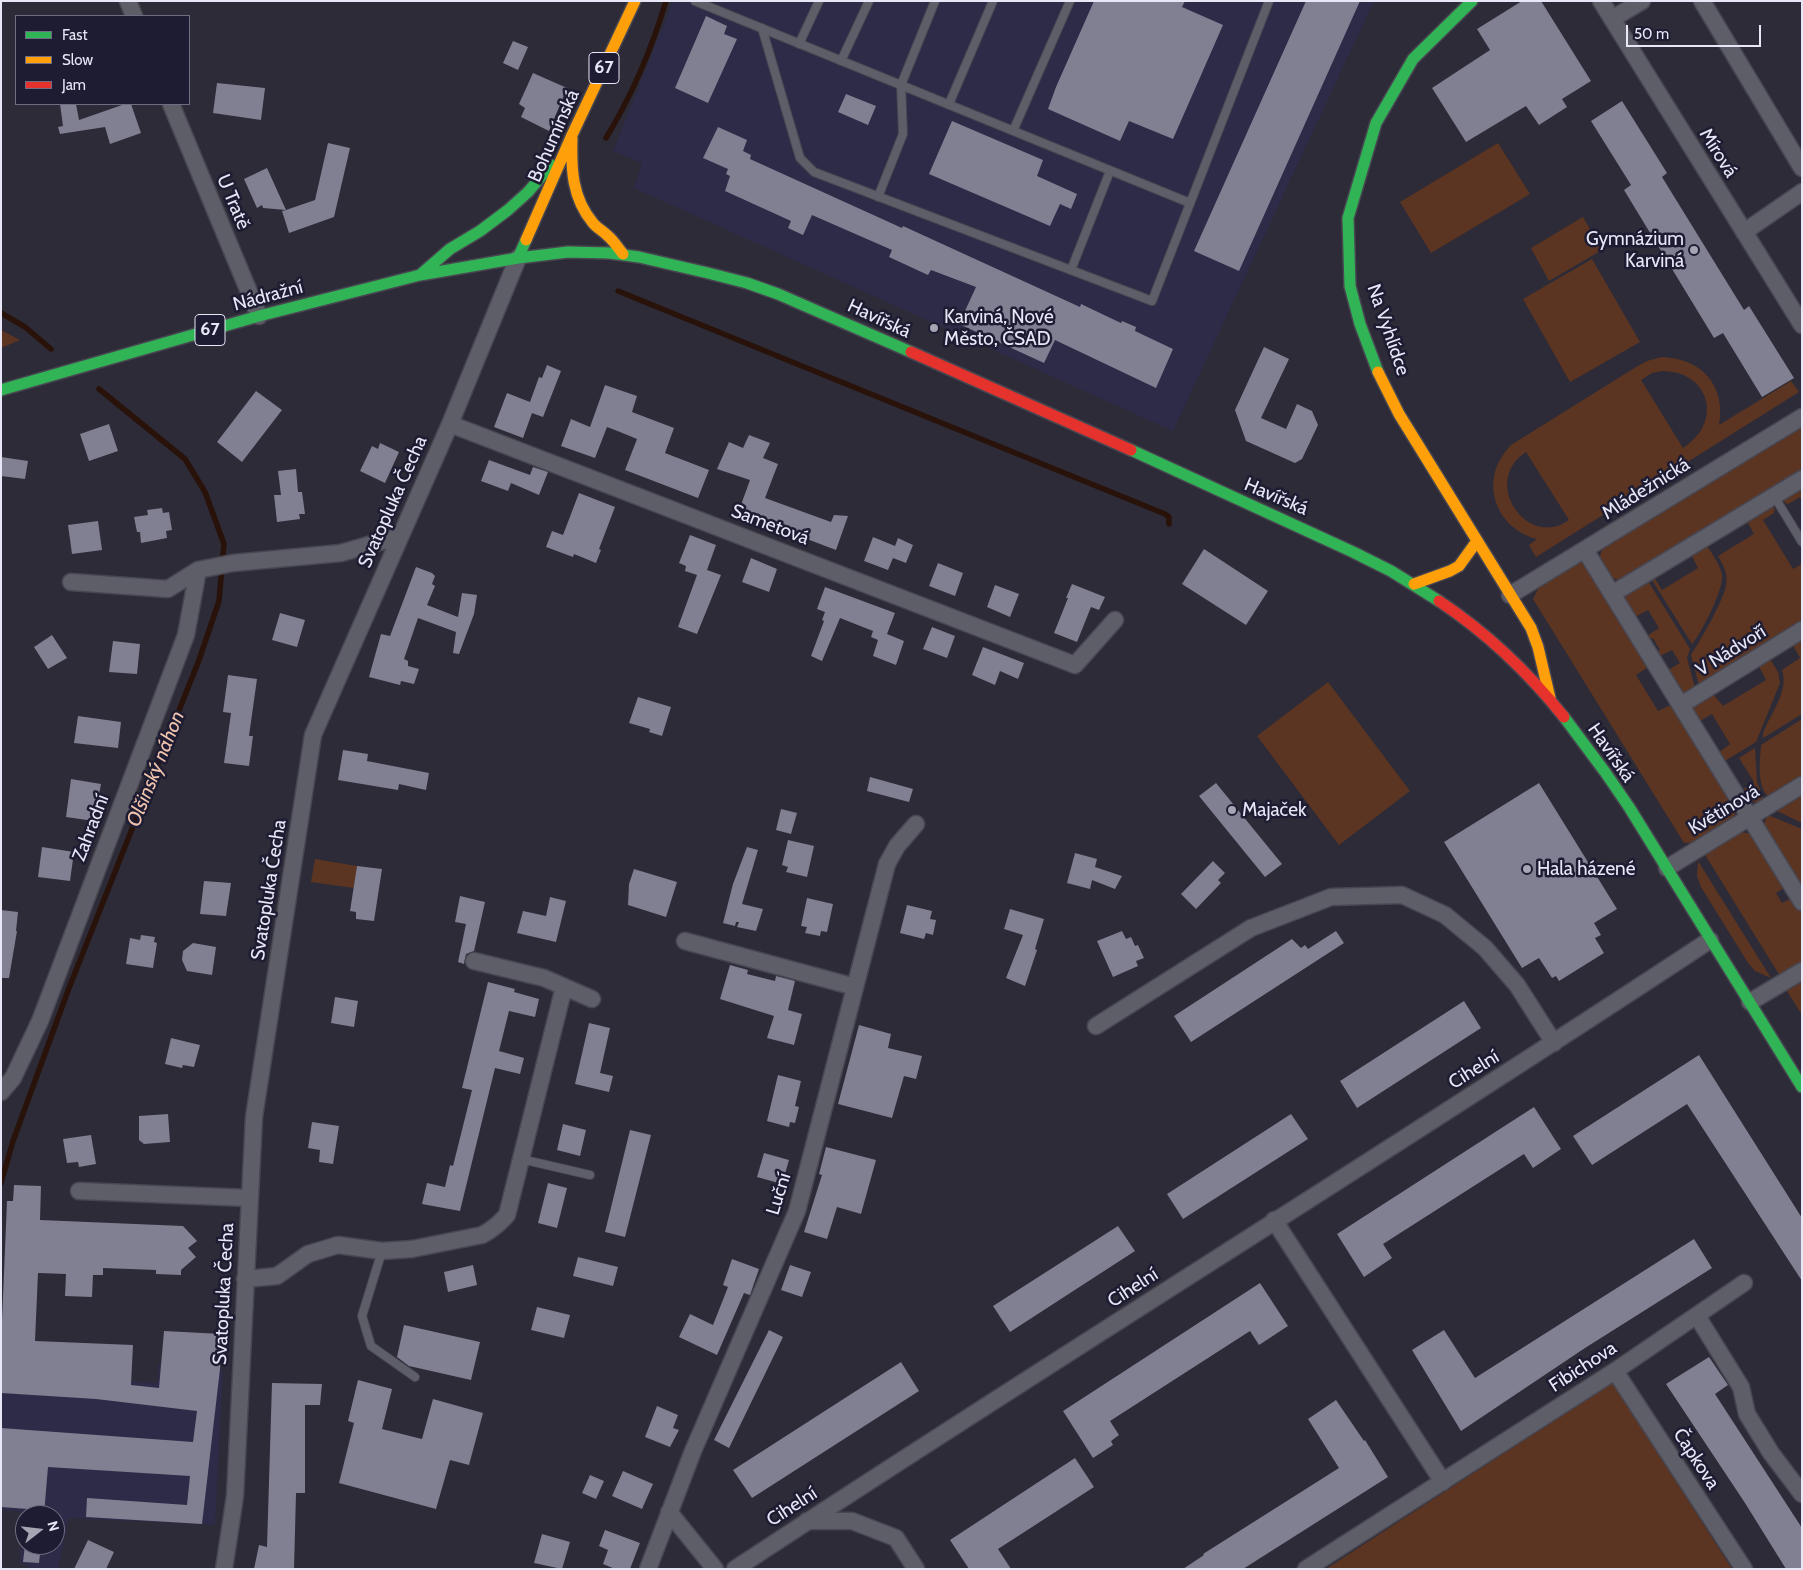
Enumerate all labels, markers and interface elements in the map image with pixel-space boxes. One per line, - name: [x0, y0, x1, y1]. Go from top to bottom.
- legend: [15, 15, 190, 105]
- scale bar: [1628, 15, 1763, 47]
- text: 50 m: [1634, 25, 1669, 43]
- text: Fast: [62, 26, 87, 44]
- text: Slow: [62, 51, 93, 69]
- road number: 67: [589, 52, 619, 84]
- text: Jam: [62, 76, 86, 94]
- street label: Bohumínská: [524, 86, 584, 186]
- street label: Mírová: [1694, 124, 1742, 182]
- street label: U Tratě: [211, 171, 255, 233]
- place label: Gymnázium Karviná: [1586, 228, 1684, 272]
- marker: Gymnázium Karviná: [1688, 244, 1700, 256]
- street label: Nádražní: [231, 276, 305, 316]
- street label: Na Vyhlídce: [1362, 281, 1414, 379]
- street label: Havířská: [844, 295, 914, 343]
- place label: Karviná, Nové Město, ČSAD: [944, 306, 1054, 350]
- road number: 67: [195, 314, 225, 346]
- marker: Karviná, Nové Město, ČSAD: [928, 322, 940, 334]
- street label: Svatopluka Čecha: [354, 432, 432, 572]
- street label: Mládežnická: [1598, 453, 1694, 525]
- street label: Havířská: [1241, 473, 1311, 521]
- street label: Sametová: [728, 500, 812, 550]
- street label: V Nádvoří: [1692, 621, 1770, 681]
- water label: Olšinský náhon: [122, 708, 190, 830]
- street label: Havířská: [1583, 719, 1639, 787]
- street label: Květinová: [1684, 780, 1764, 840]
- street label: Zahradní: [68, 791, 114, 865]
- place label: Majaček: [1242, 799, 1306, 821]
- marker: Majaček: [1226, 804, 1238, 816]
- street label: Svatopluka Čecha: [247, 818, 291, 962]
- place label: Hala házené: [1537, 858, 1635, 880]
- marker: Hala házené: [1521, 863, 1533, 875]
- street label: Cihelní: [1444, 1046, 1504, 1094]
- street label: Luční: [762, 1170, 796, 1218]
- street label: Svatopluka Čecha: [209, 1222, 239, 1366]
- street label: Cihelní: [1104, 1263, 1162, 1313]
- street label: Fibichova: [1545, 1337, 1621, 1397]
- street label: Čapkova: [1668, 1424, 1724, 1494]
- street label: Cihelní: [763, 1482, 821, 1532]
- north arrow: [15, 1505, 65, 1555]
- text: N: [43, 1519, 63, 1533]

